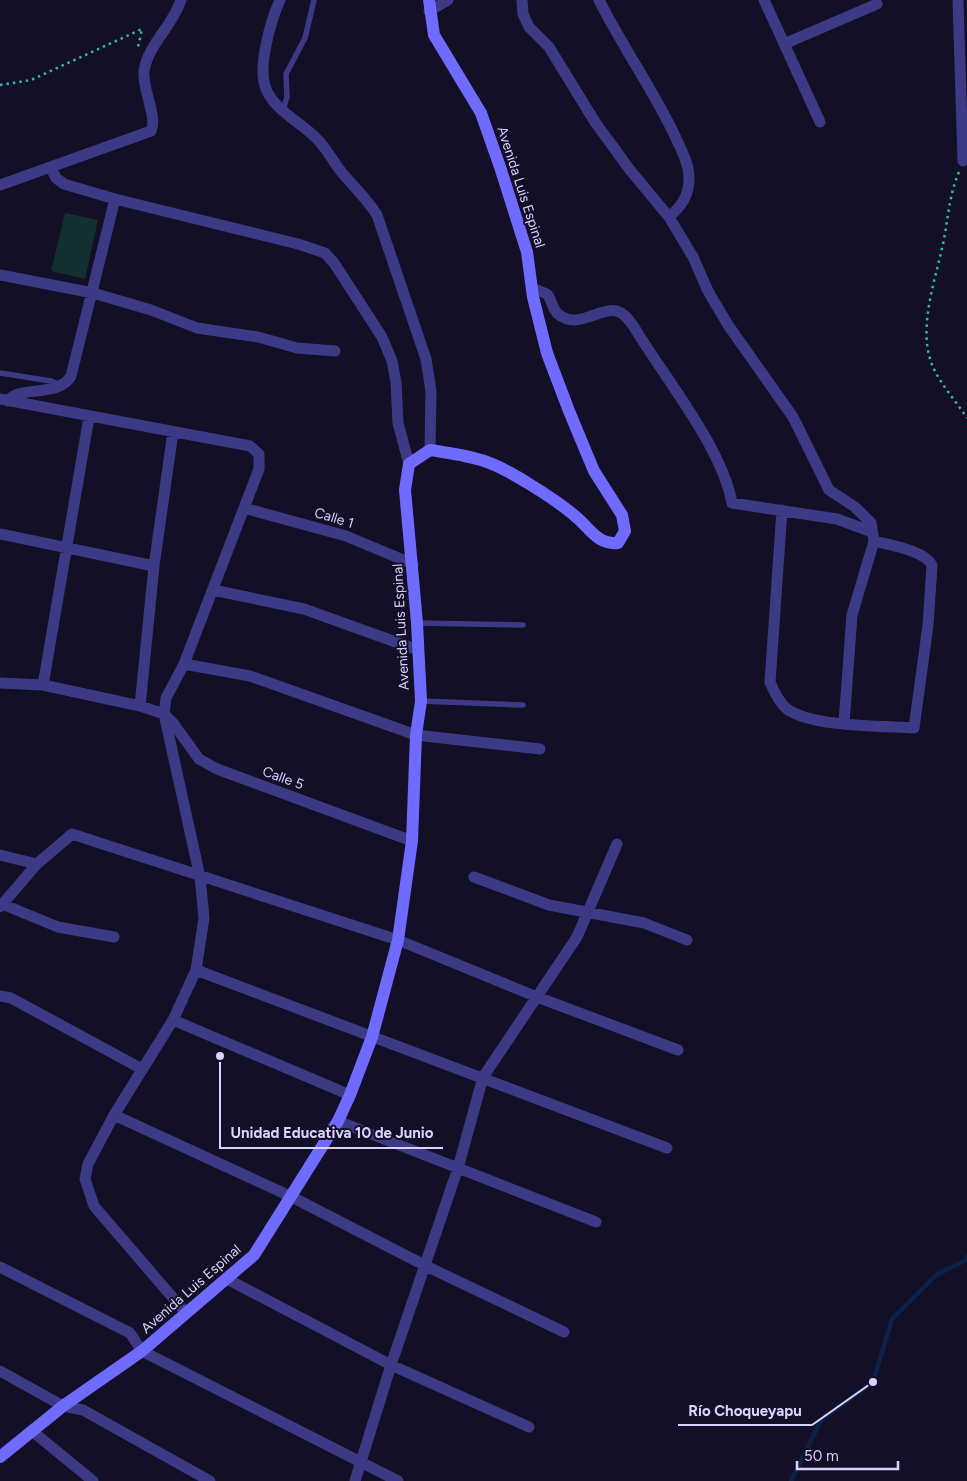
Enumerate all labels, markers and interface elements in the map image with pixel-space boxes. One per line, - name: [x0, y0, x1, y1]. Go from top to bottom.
- street label: Avenida Luis Espinal: [493, 124, 549, 250]
- street label: Calle 1: [312, 504, 356, 532]
- street label: Avenida Luis Espinal: [389, 563, 413, 691]
- street label: Calle 5: [260, 763, 306, 793]
- callout: Unidad Educativa 10 de Junio: [220, 1118, 443, 1148]
- text: Unidad Educativa 10 de Junio: [231, 1124, 434, 1142]
- street label: Avenida Luis Espinal: [138, 1241, 244, 1337]
- callout: Río Choqueyapu: [678, 1395, 812, 1425]
- text: Río Choqueyapu: [688, 1402, 802, 1420]
- scale bar: [797, 1438, 898, 1470]
- text: 50 m: [804, 1447, 839, 1465]

